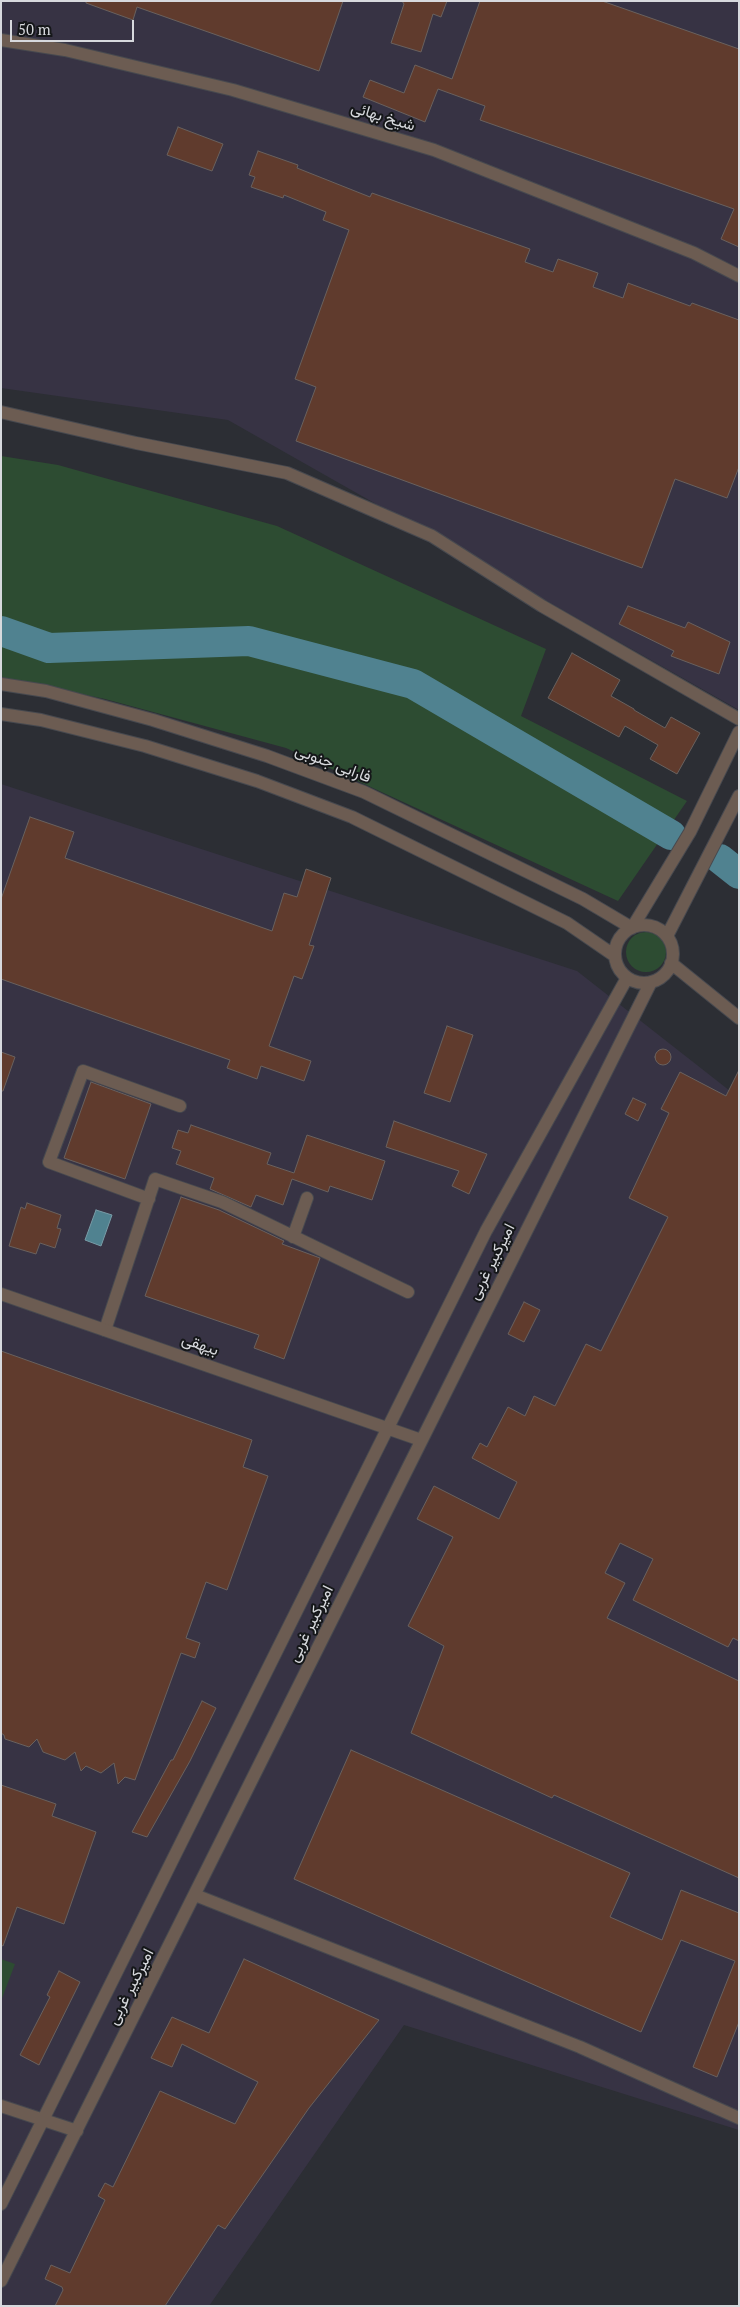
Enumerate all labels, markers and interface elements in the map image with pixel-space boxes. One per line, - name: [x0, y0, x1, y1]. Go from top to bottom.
- scale bar: [12, 10, 136, 42]
- text: 50 m: [18, 19, 51, 39]
- street label: شیخ بهائی: [348, 98, 418, 136]
- street label: فارابی جنوبی: [292, 741, 374, 787]
- street label: امیرکبیر غربی: [465, 1221, 519, 1303]
- street label: بیهقی: [179, 1330, 221, 1360]
- street label: امیرکبیر غربی: [284, 1582, 338, 1666]
- street label: امیرکبیر غربی: [104, 1946, 158, 2028]

